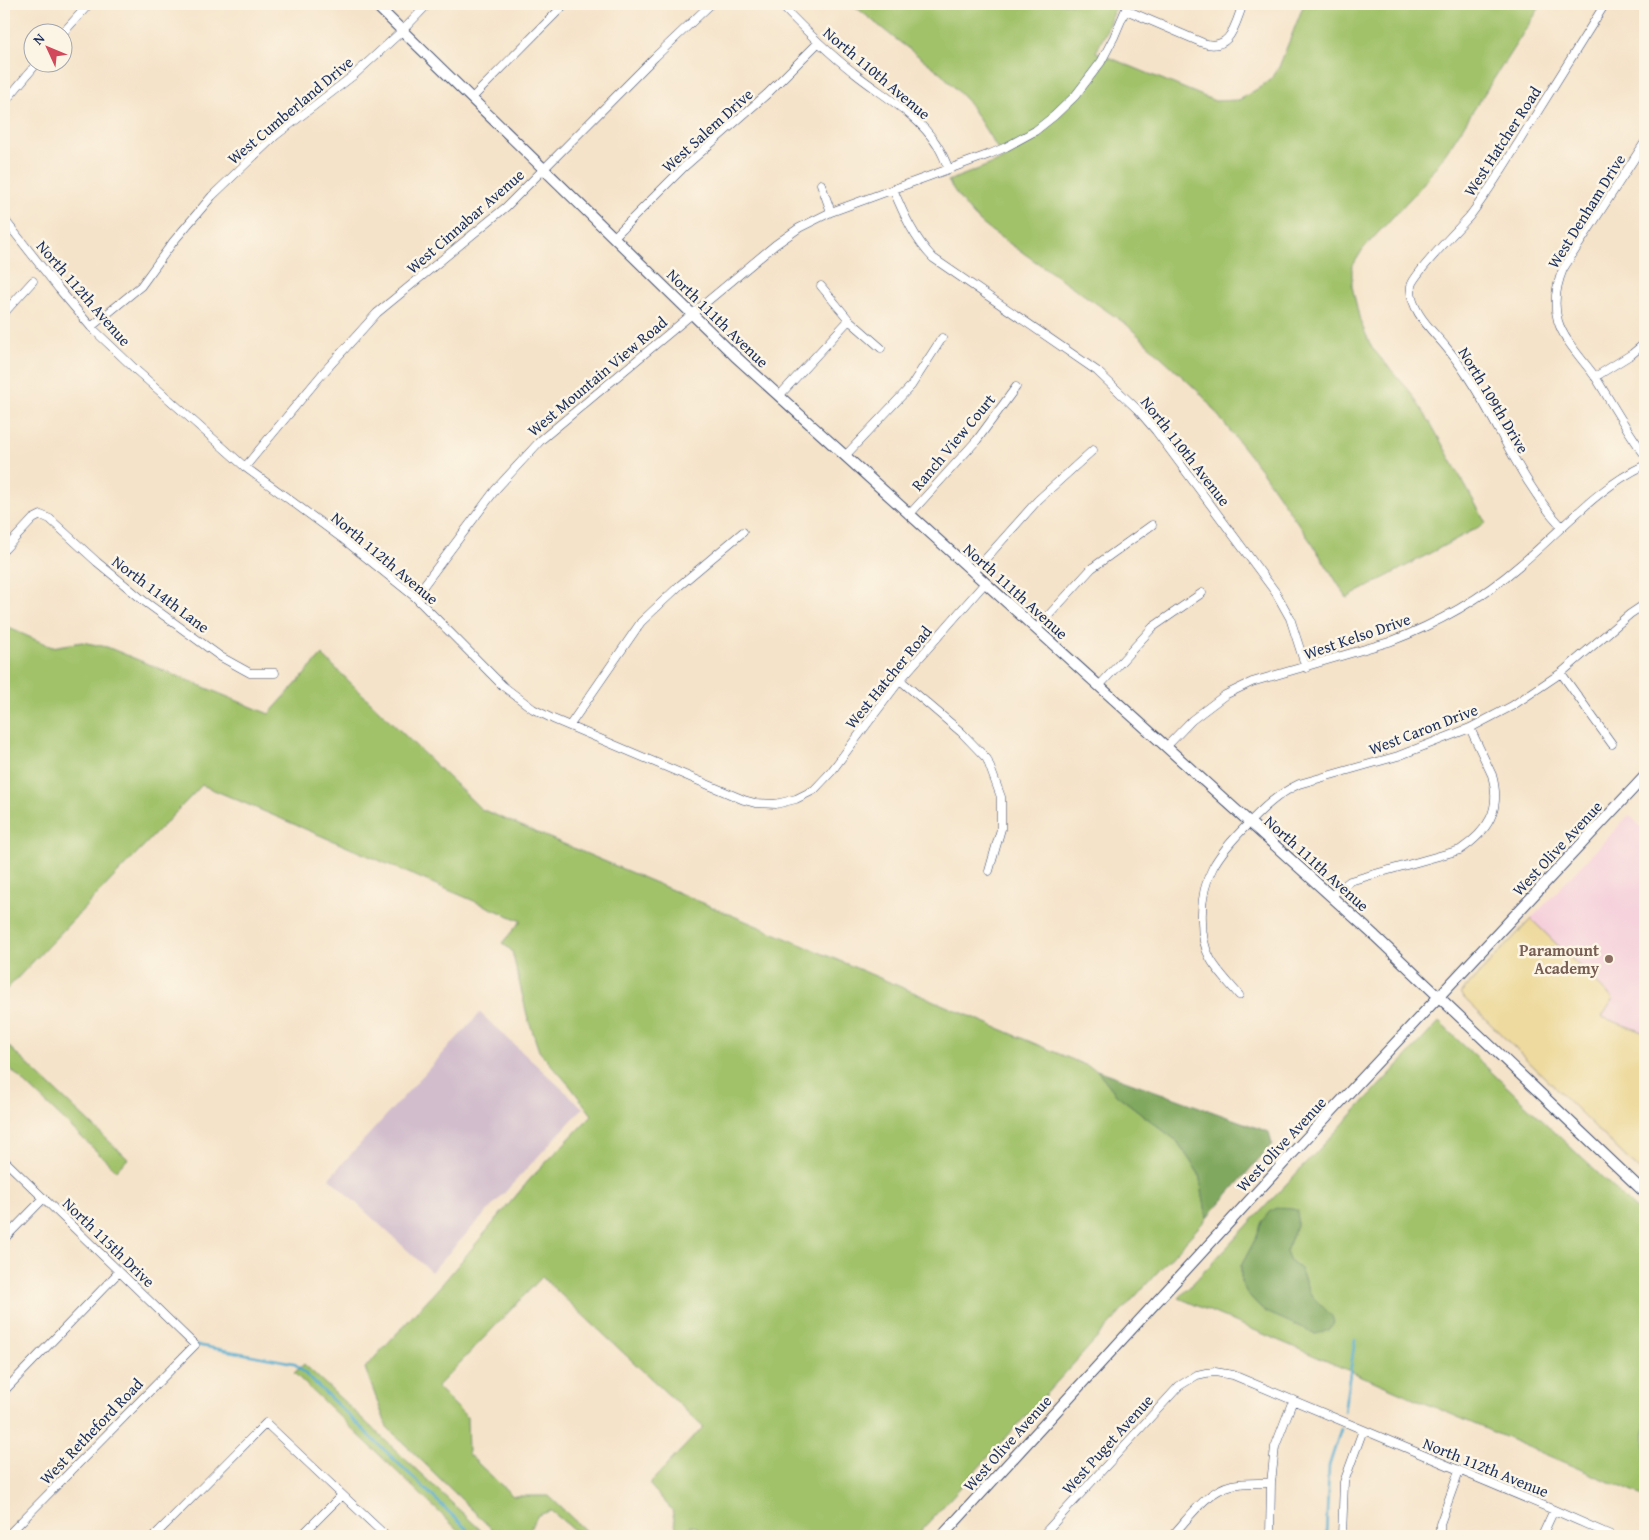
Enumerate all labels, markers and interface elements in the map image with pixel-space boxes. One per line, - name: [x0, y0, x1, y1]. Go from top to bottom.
- street label: North 110th Avenue: [818, 21, 936, 125]
- north arrow: [22, 22, 72, 72]
- text: N: [28, 28, 50, 49]
- street label: West Cumberland Drive: [222, 50, 358, 170]
- street label: West Hatcher Road: [1457, 81, 1547, 201]
- street label: West Salem Drive: [656, 82, 758, 178]
- street label: West Denham Drive: [1541, 149, 1631, 273]
- street label: West Cinnabar Avenue: [401, 163, 529, 279]
- street label: North 112th Avenue: [31, 235, 137, 351]
- street label: North 111th Avenue: [662, 263, 774, 373]
- street label: West Mountain View Road: [522, 310, 672, 442]
- street label: North 109th Drive: [1453, 342, 1535, 458]
- street label: Ranch View Court: [905, 388, 1001, 496]
- street label: North 110th Avenue: [1135, 391, 1237, 511]
- street label: North 112th Avenue: [326, 506, 444, 610]
- street label: North 111th Avenue: [958, 537, 1074, 645]
- street label: North 114th Lane: [107, 549, 215, 639]
- street label: West Kelso Drive: [1300, 607, 1414, 665]
- street label: West Hatcher Road: [839, 620, 938, 734]
- street label: West Caron Drive: [1365, 697, 1481, 761]
- street label: West Olive Avenue: [1506, 795, 1608, 901]
- street label: North 111th Avenue: [1259, 809, 1375, 917]
- place label: Paramount Academy: [1519, 938, 1600, 980]
- marker: Paramount Academy: [1603, 953, 1615, 965]
- street label: West Olive Avenue: [1230, 1091, 1332, 1197]
- street label: North 115th Drive: [57, 1191, 161, 1293]
- street label: West Retheford Road: [34, 1372, 149, 1490]
- street label: West Olive Avenue: [957, 1389, 1057, 1497]
- street label: West Puget Avenue: [1056, 1389, 1158, 1499]
- street label: North 112th Avenue: [1419, 1431, 1553, 1503]

